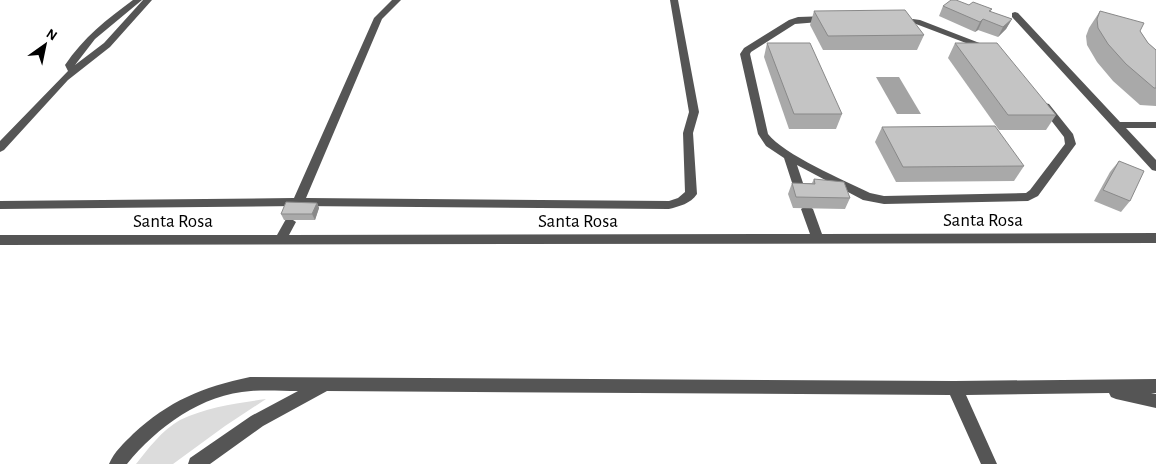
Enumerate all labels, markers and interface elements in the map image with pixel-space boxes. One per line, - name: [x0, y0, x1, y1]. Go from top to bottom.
- north arrow: [20, 20, 70, 70]
- text: N: [44, 26, 59, 43]
- street label: Santa Rosa: [943, 211, 1023, 230]
- street label: Santa Rosa: [133, 212, 213, 231]
- street label: Santa Rosa: [538, 212, 618, 231]

